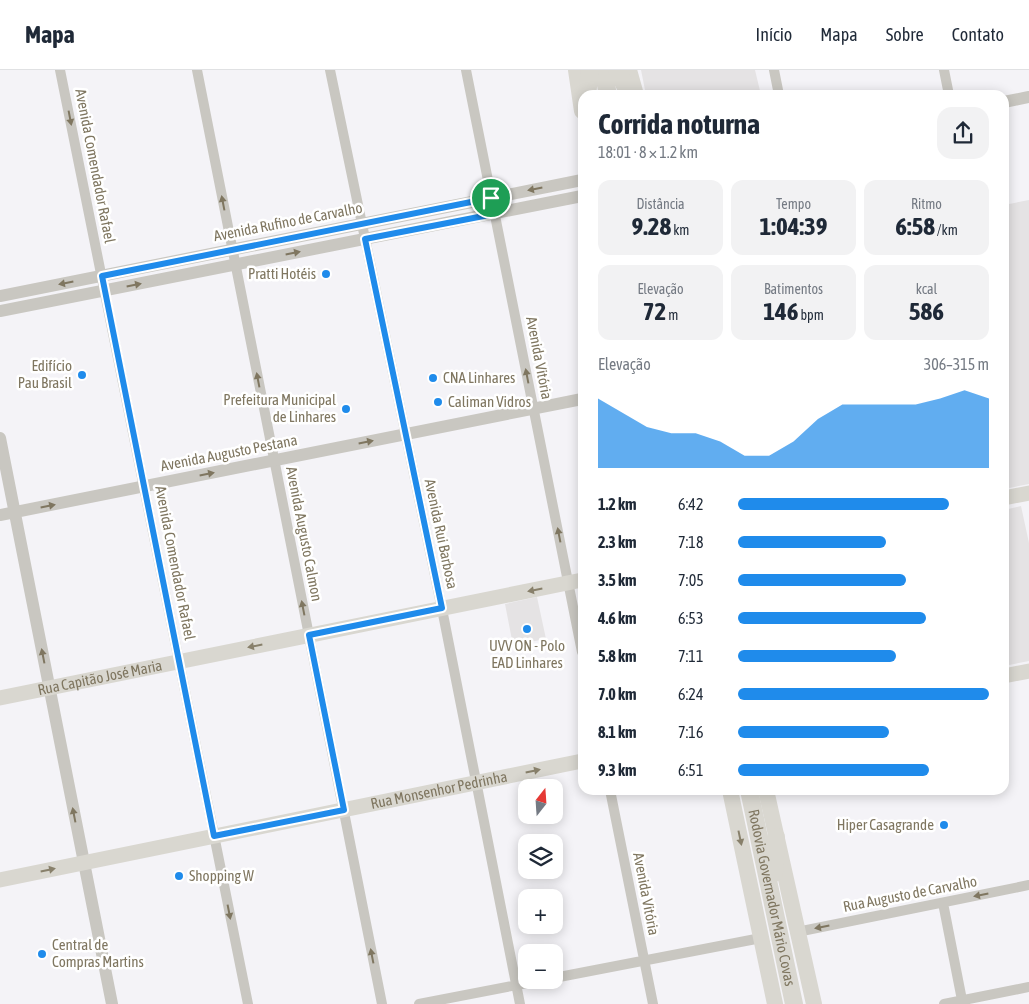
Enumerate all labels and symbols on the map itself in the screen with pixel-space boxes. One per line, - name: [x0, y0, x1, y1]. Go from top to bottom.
- street label: Avenida Comendador Rafael: [72, 87, 119, 245]
- one-way arrow: [66, 110, 74, 126]
- pin: [470, 177, 512, 219]
- one-way arrow: [526, 186, 542, 194]
- one-way arrow: [219, 195, 227, 211]
- street label: Avenida Rufino de Carvalho: [212, 199, 364, 244]
- one-way arrow: [285, 249, 301, 257]
- place label: Pratti Hotéis: [248, 265, 316, 282]
- marker: Pratti Hotéis: [320, 268, 332, 280]
- one-way arrow: [58, 279, 74, 287]
- one-way arrow: [126, 280, 142, 288]
- street label: Avenida Vitória: [523, 315, 556, 401]
- place label: Edifício Pau Brasil: [18, 357, 72, 391]
- marker: Edifício Pau Brasil: [76, 369, 88, 381]
- place label: CNA Linhares: [443, 369, 515, 386]
- one-way arrow: [523, 369, 531, 384]
- one-way arrow: [254, 371, 262, 387]
- marker: CNA Linhares: [427, 372, 439, 384]
- place label: Prefeitura Municipal de Linhares: [223, 391, 336, 425]
- place label: Caliman Vidros: [448, 393, 531, 410]
- marker: Caliman Vidros: [432, 396, 444, 408]
- marker: Prefeitura Municipal de Linhares: [340, 403, 352, 415]
- street label: Avenida Augusto Pestana: [159, 431, 299, 474]
- one-way arrow: [359, 438, 374, 446]
- street label: Avenida Augusto Calmon: [283, 465, 326, 603]
- one-way arrow: [200, 470, 215, 478]
- street label: Avenida Rui Barbosa: [422, 477, 461, 591]
- street label: Avenida Comendador Rafael: [152, 484, 199, 642]
- one-way arrow: [40, 502, 55, 510]
- one-way arrow: [555, 528, 563, 543]
- one-way arrow: [527, 586, 542, 594]
- one-way arrow: [299, 600, 307, 616]
- marker: UVV ON - Polo EAD Linhares: [521, 623, 533, 635]
- place label: UVV ON - Polo EAD Linhares: [489, 637, 565, 671]
- one-way arrow: [248, 642, 263, 650]
- one-way arrow: [39, 648, 47, 663]
- street label: Rua Capitão José Maria: [36, 656, 164, 698]
- one-way arrow: [525, 767, 541, 775]
- street label: Rua Monsenhor Pedrinha: [369, 768, 509, 812]
- north arrow: [518, 779, 562, 824]
- one-way arrow: [70, 807, 78, 823]
- street label: Rodovia Governador Mário Covas: [745, 808, 799, 988]
- place label: Hiper Casagrande: [837, 816, 934, 833]
- marker: Hiper Casagrande: [938, 819, 950, 831]
- one-way arrow: [736, 830, 744, 845]
- street label: Avenida Vitória: [630, 851, 663, 937]
- one-way arrow: [40, 866, 55, 874]
- place label: Shopping W: [189, 867, 254, 884]
- marker: Shopping W: [173, 870, 185, 882]
- street label: Rua Augusto de Carvalho: [841, 872, 978, 915]
- one-way arrow: [974, 891, 989, 899]
- one-way arrow: [226, 904, 234, 920]
- one-way arrow: [813, 923, 829, 931]
- place label: Central de Compras Martins: [52, 936, 144, 970]
- marker: Central de Compras Martins: [36, 948, 48, 960]
- one-way arrow: [368, 948, 376, 964]

